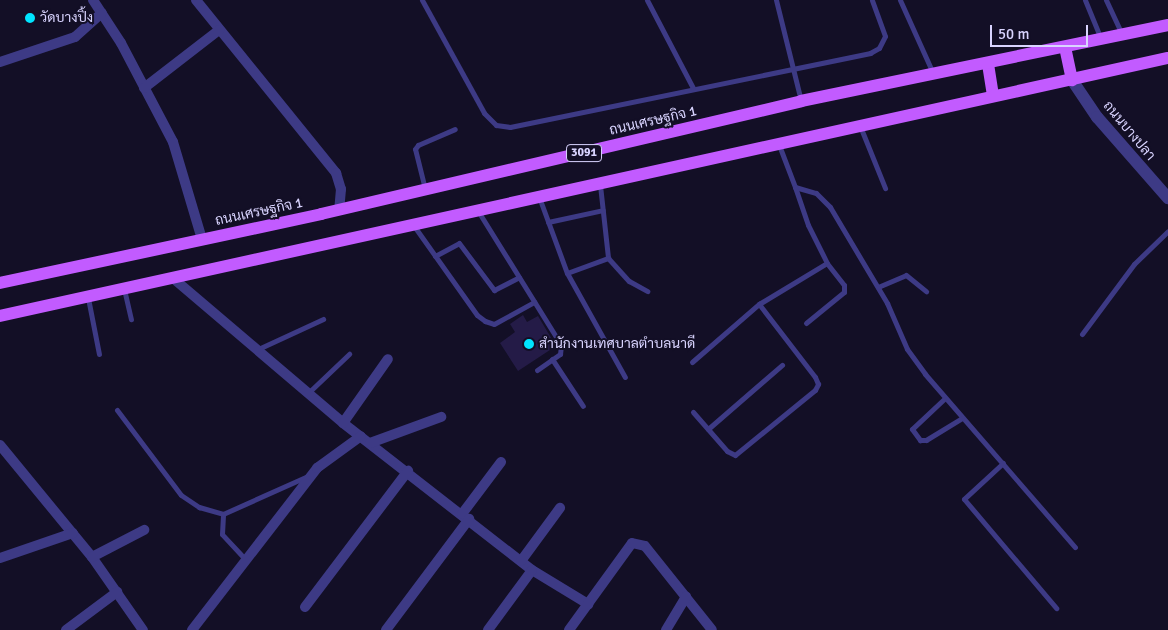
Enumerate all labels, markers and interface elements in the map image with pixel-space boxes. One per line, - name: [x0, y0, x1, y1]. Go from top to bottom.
- place label: วัดบางปิ้ง: [40, 10, 93, 26]
- marker: วัดบางปิ้ง: [24, 12, 36, 24]
- scale bar: [993, 15, 1090, 47]
- text: 50 m: [998, 25, 1029, 43]
- street label: ถนนบางปลา: [1099, 98, 1159, 164]
- street label: ถนนเศรษฐกิจ 1: [608, 103, 698, 139]
- road number: 3091: [565, 144, 603, 162]
- street label: ถนนเศรษฐกิจ 1: [214, 195, 304, 229]
- place label: สำนักงานเทศบาลตำบลนาดี: [539, 336, 695, 352]
- marker: สำนักงานเทศบาลตำบลนาดี: [523, 338, 535, 350]

